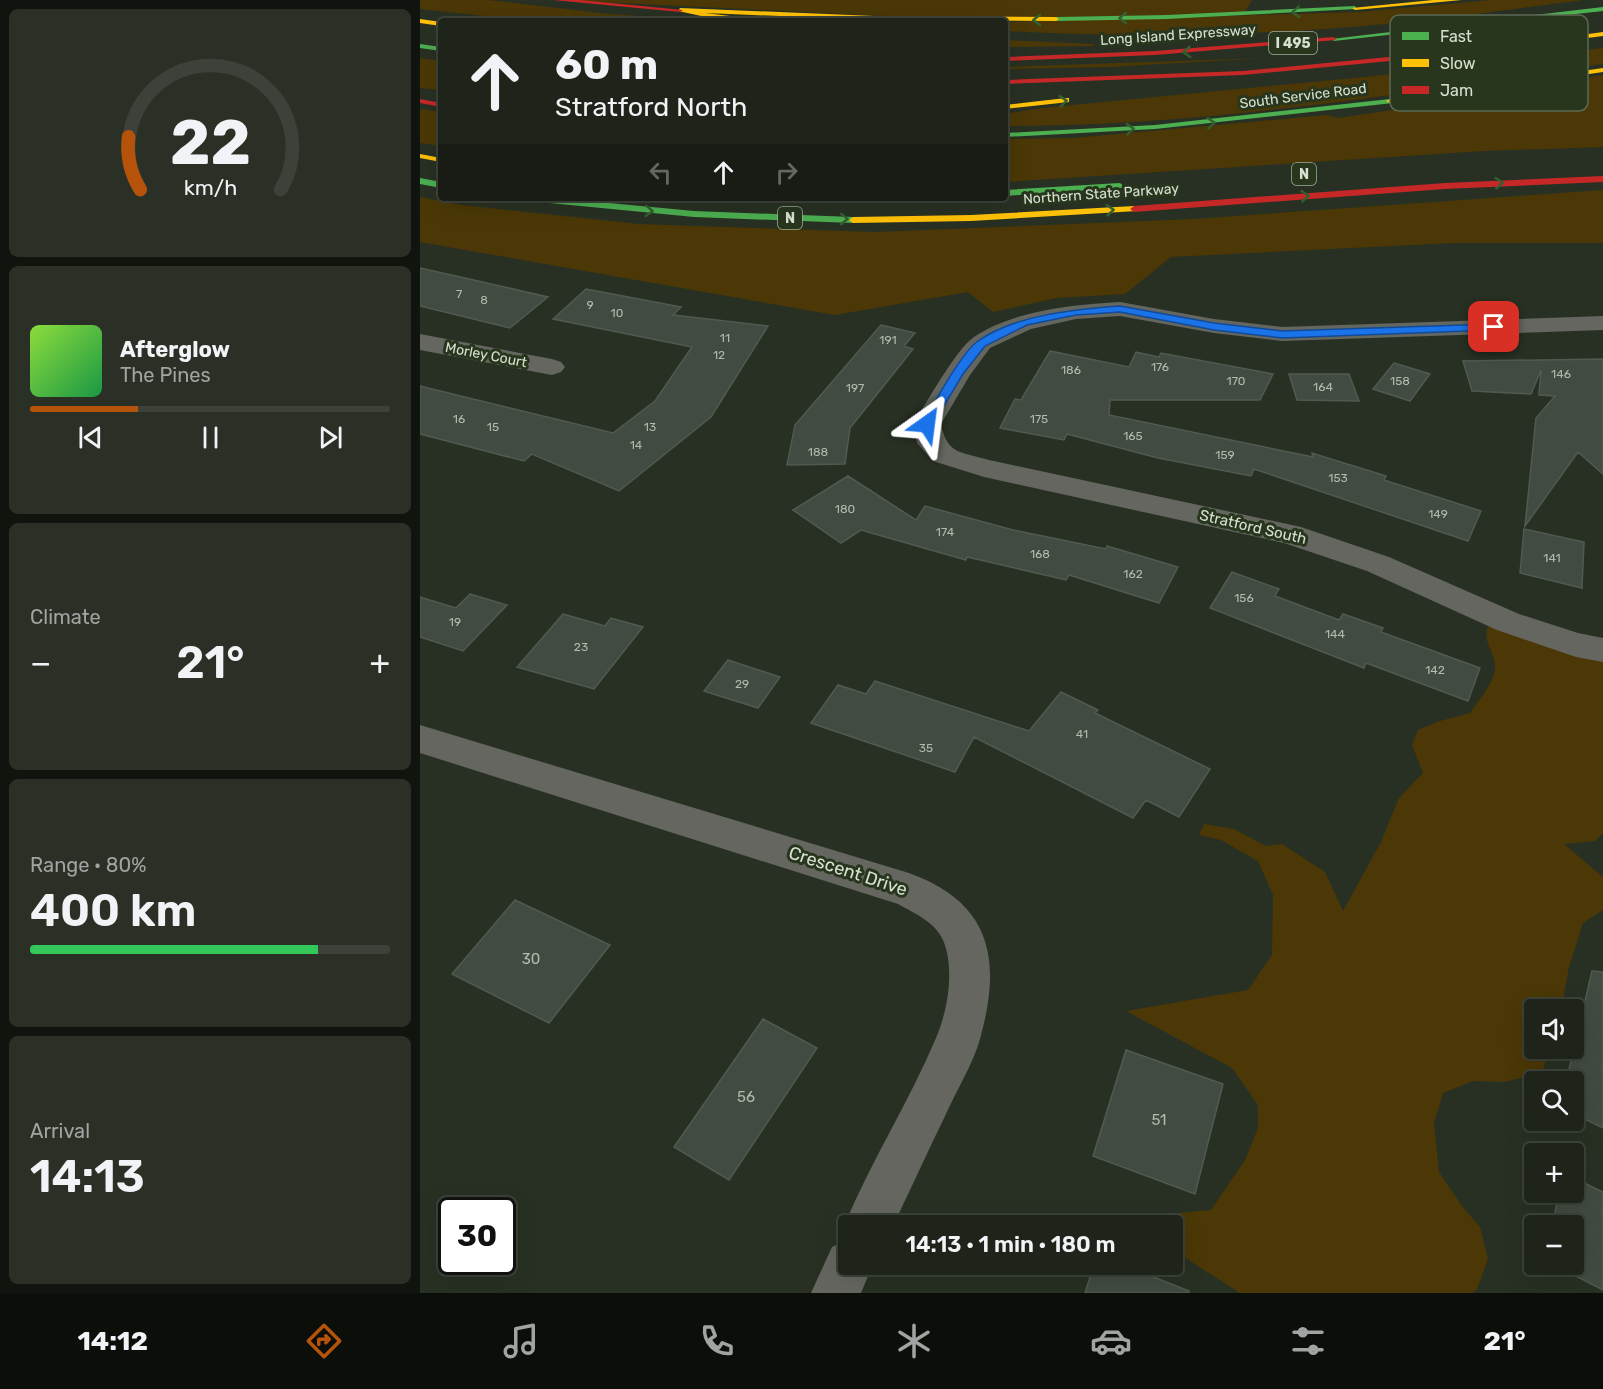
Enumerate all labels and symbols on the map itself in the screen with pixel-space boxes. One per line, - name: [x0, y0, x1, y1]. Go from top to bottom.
- one-way arrow: [1292, 5, 1301, 18]
- one-way arrow: [1118, 12, 1127, 25]
- one-way arrow: [1033, 14, 1042, 26]
- legend: [1390, 15, 1588, 111]
- street label: Long Island Expressway: [1100, 21, 1257, 49]
- text: Fast: [1440, 27, 1472, 46]
- road number: I 495: [1269, 32, 1317, 54]
- one-way arrow: [1183, 45, 1192, 58]
- text: Slow: [1440, 54, 1476, 73]
- street label: South Service Road: [1239, 80, 1367, 112]
- text: Jam: [1440, 81, 1473, 100]
- one-way arrow: [1059, 95, 1068, 107]
- one-way arrow: [1206, 117, 1215, 130]
- one-way arrow: [1126, 123, 1135, 136]
- road number: N: [1292, 163, 1316, 185]
- one-way arrow: [1495, 177, 1504, 190]
- street label: Northern State Parkway: [1023, 180, 1180, 208]
- one-way arrow: [1300, 190, 1309, 203]
- one-way arrow: [1106, 203, 1115, 216]
- one-way arrow: [645, 204, 654, 217]
- road number: N: [778, 207, 802, 229]
- one-way arrow: [840, 213, 849, 225]
- house number: 7: [456, 287, 462, 301]
- house number: 8: [480, 293, 488, 307]
- house number: 9: [586, 298, 594, 312]
- pin: [1468, 301, 1519, 352]
- house number: 10: [611, 306, 623, 320]
- house number: 11: [720, 331, 730, 345]
- house number: 191: [879, 333, 897, 347]
- street label: Morley Court: [444, 339, 529, 371]
- house number: 12: [713, 348, 725, 362]
- house number: 176: [1151, 360, 1169, 374]
- house number: 186: [1061, 363, 1081, 377]
- house number: 146: [1551, 367, 1571, 381]
- house number: 170: [1227, 374, 1245, 388]
- house number: 158: [1390, 374, 1410, 388]
- house number: 164: [1313, 380, 1333, 394]
- house number: 197: [846, 381, 864, 395]
- position arrow: [895, 392, 959, 456]
- house number: 16: [453, 412, 465, 426]
- house number: 175: [1030, 412, 1048, 426]
- house number: 15: [487, 420, 499, 434]
- house number: 13: [644, 420, 656, 434]
- house number: 165: [1123, 429, 1143, 443]
- house number: 14: [630, 438, 643, 452]
- house number: 188: [808, 445, 828, 459]
- house number: 159: [1215, 448, 1235, 462]
- house number: 153: [1328, 471, 1348, 485]
- house number: 180: [835, 502, 855, 516]
- street label: Stratford South: [1198, 506, 1308, 548]
- house number: 149: [1428, 507, 1448, 521]
- house number: 174: [936, 525, 955, 539]
- house number: 168: [1030, 547, 1050, 561]
- house number: 141: [1543, 551, 1561, 565]
- house number: 162: [1123, 567, 1143, 581]
- house number: 156: [1234, 591, 1254, 605]
- house number: 19: [449, 615, 461, 629]
- house number: 144: [1325, 627, 1346, 641]
- house number: 23: [574, 640, 588, 654]
- house number: 142: [1425, 663, 1445, 677]
- house number: 29: [735, 677, 749, 691]
- house number: 41: [1076, 727, 1088, 741]
- house number: 35: [919, 741, 933, 755]
- street label: Crescent Drive: [786, 841, 910, 901]
- house number: 30: [522, 950, 540, 968]
- house number: 56: [737, 1088, 755, 1106]
- house number: 51: [1151, 1111, 1167, 1129]
- speed limit sign: 30: [438, 1197, 516, 1275]

